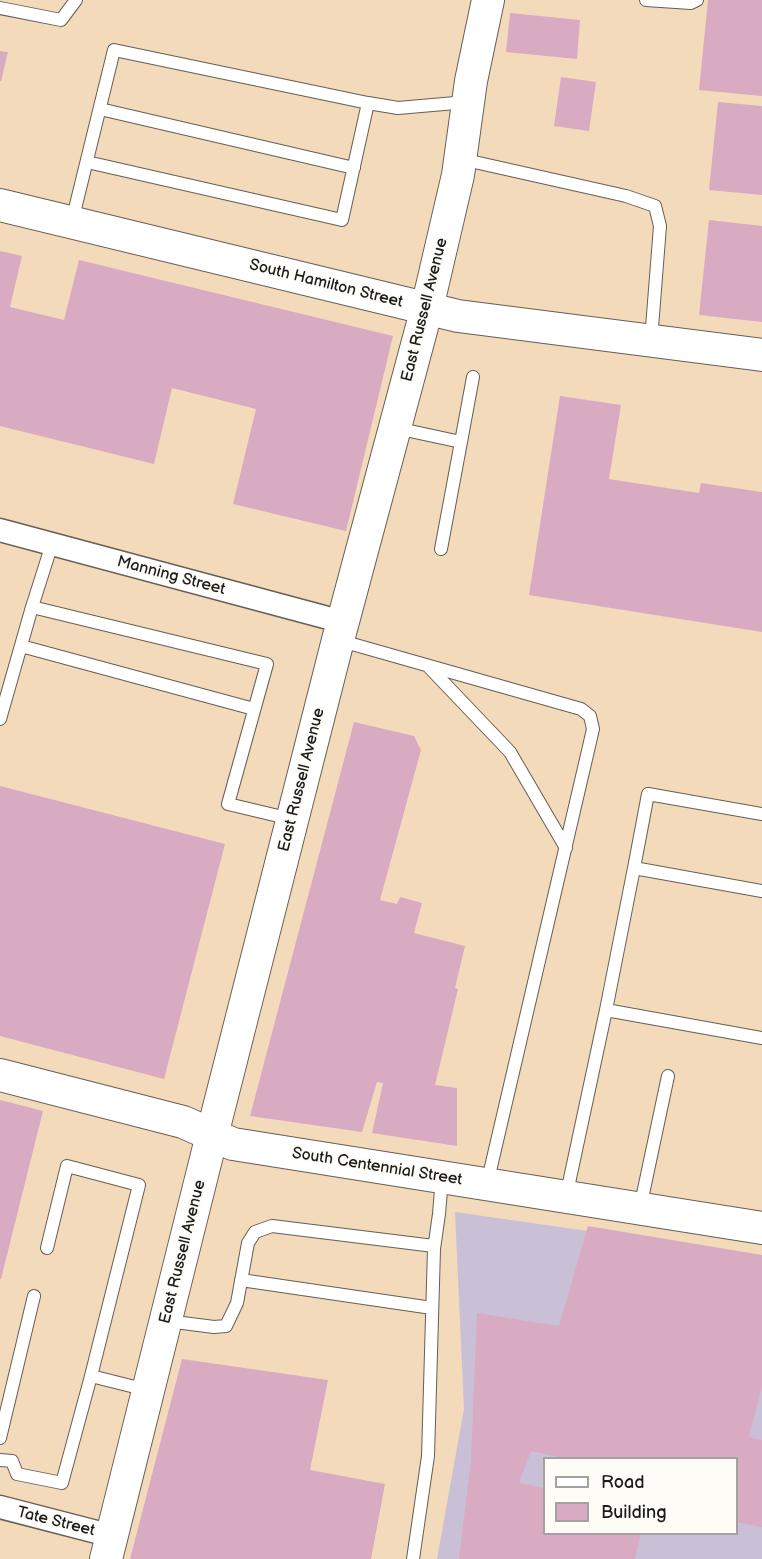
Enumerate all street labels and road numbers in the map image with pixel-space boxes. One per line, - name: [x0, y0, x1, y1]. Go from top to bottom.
- street label: East Russell Avenue: [398, 236, 452, 384]
- street label: South Hamilton Street: [247, 256, 405, 312]
- street label: Manning Street: [115, 552, 227, 600]
- street label: East Russell Avenue: [275, 706, 329, 854]
- street label: South Centennial Street: [291, 1144, 463, 1190]
- street label: East Russell Avenue: [156, 1178, 210, 1326]
- street label: Tate Street: [15, 1503, 97, 1541]

